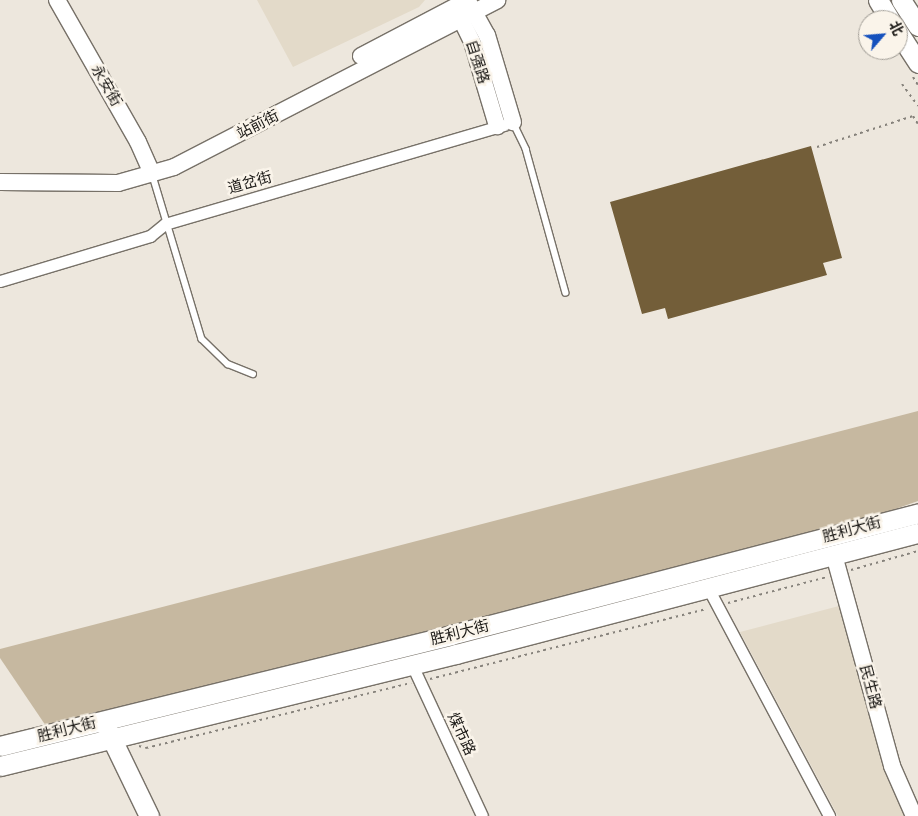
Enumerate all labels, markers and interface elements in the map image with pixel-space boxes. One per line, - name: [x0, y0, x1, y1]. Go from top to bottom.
- north arrow: [858, 10, 908, 60]
- text: 北: [885, 18, 907, 39]
- street label: 自强路: [461, 38, 493, 86]
- street label: 永安街: [87, 62, 125, 110]
- street label: 站前街: [234, 107, 282, 143]
- street label: 道岔街: [226, 168, 274, 198]
- street label: 胜利大街: [821, 514, 883, 546]
- street label: 胜利大街: [429, 617, 491, 649]
- street label: 民生路: [855, 663, 885, 711]
- street label: 煤市路: [443, 710, 479, 758]
- street label: 胜利大街: [36, 714, 98, 746]

